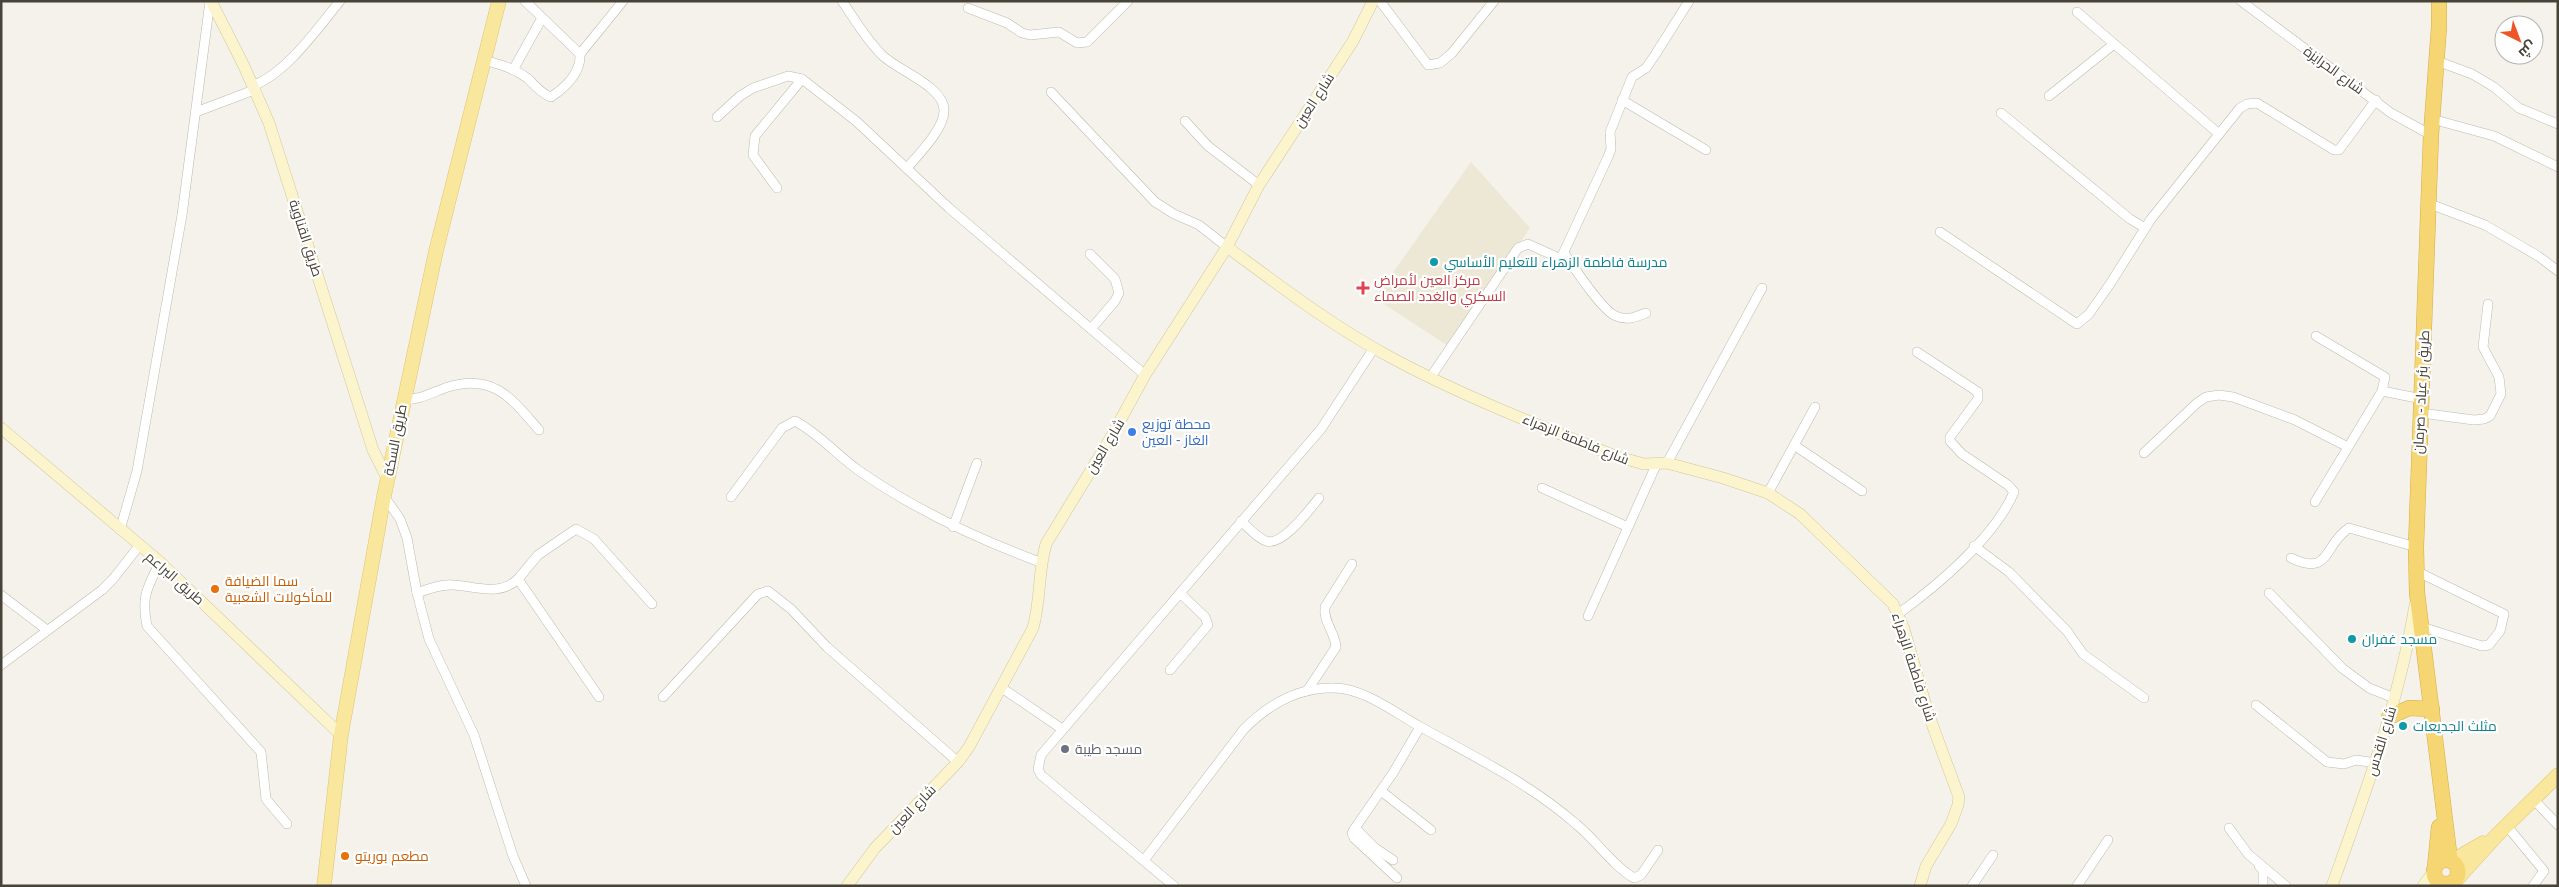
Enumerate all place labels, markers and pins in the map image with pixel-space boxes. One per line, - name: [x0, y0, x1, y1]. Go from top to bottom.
- place label: مدرسة فاطمة الزهراء للتعليم الأساسي: [1444, 252, 1667, 273]
- marker: مدرسة فاطمة الزهراء للتعليم الأساسي: [1428, 256, 1440, 268]
- place label: مركز العين لأمراض السكري والغدد الصماء: [1374, 270, 1506, 308]
- marker: مركز العين لأمراض السكري والغدد الصماء: [1356, 281, 1370, 295]
- place label: محطة توزيع الغاز - العين: [1142, 414, 1211, 449]
- marker: محطة توزيع الغاز - العين: [1126, 426, 1138, 438]
- place label: سما الضيافة للمأكولات الشعبية: [225, 571, 332, 606]
- marker: سما الضيافة للمأكولات الشعبية: [209, 583, 221, 595]
- place label: مسجد غفران: [2362, 629, 2437, 648]
- marker: مسجد غفران: [2346, 633, 2358, 645]
- place label: مثلث الجديعات: [2413, 716, 2497, 735]
- marker: مثلث الجديعات: [2397, 720, 2409, 732]
- place label: مسجد طيبة: [1075, 739, 1142, 758]
- marker: مسجد طيبة: [1059, 743, 1071, 755]
- place label: مطعم بوريتو: [355, 846, 429, 866]
- marker: مطعم بوريتو: [339, 850, 351, 862]

